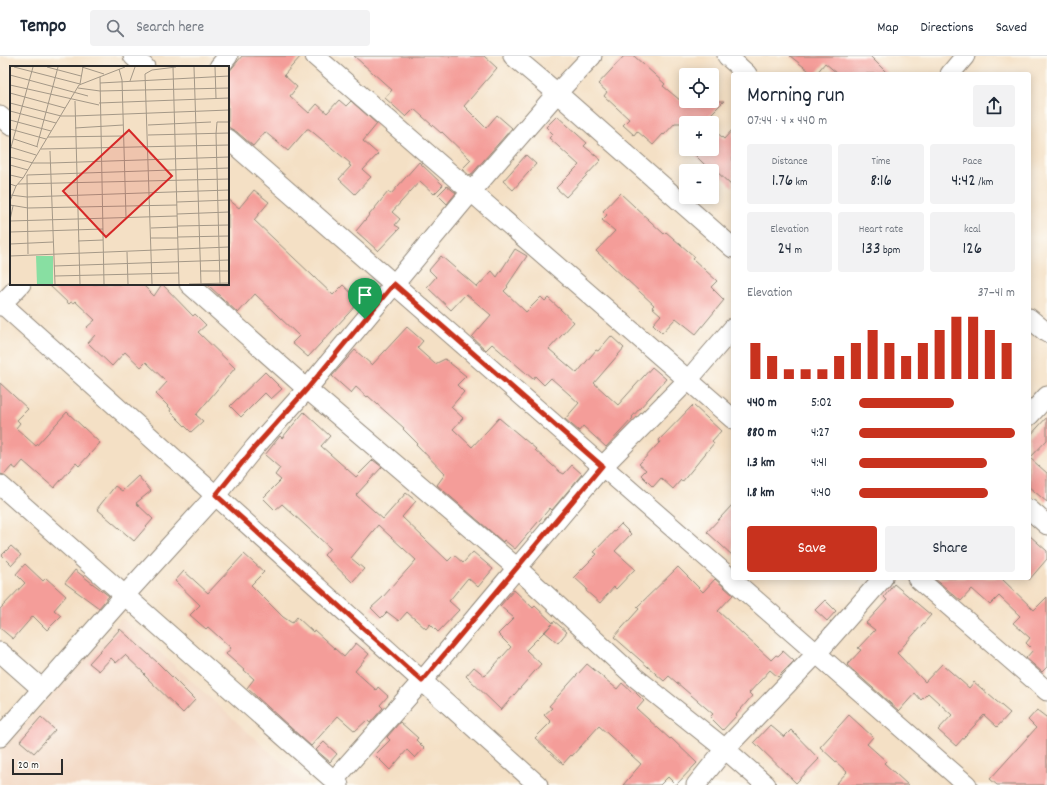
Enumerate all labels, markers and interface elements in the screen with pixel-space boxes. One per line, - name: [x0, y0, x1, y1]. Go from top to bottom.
- search box: [90, 10, 370, 46]
- text: Tempo: [20, 14, 66, 41]
- icon: search: [104, 17, 126, 39]
- text: Search here: [136, 17, 204, 39]
- text: Map: [877, 18, 899, 38]
- text: Directions: [921, 18, 974, 38]
- text: Saved: [996, 18, 1027, 38]
- inset map: [10, 66, 229, 285]
- map controls: [679, 68, 719, 204]
- button: locate: [679, 68, 719, 108]
- text: Morning run: [747, 81, 845, 112]
- button: share: [973, 85, 1015, 127]
- text: 07:44 · 4 × 440 m: [747, 112, 827, 131]
- button: +: [679, 116, 719, 156]
- text: Distance: [772, 154, 808, 170]
- text: Time: [872, 154, 890, 170]
- text: Pace: [963, 154, 982, 170]
- button: −: [679, 164, 719, 204]
- text: 1.76: [772, 170, 793, 194]
- text: 8:16: [870, 170, 892, 194]
- text: 4:42: [951, 170, 976, 194]
- text: km: [793, 175, 808, 191]
- text: /km: [976, 175, 993, 191]
- text: Elevation: [771, 222, 809, 238]
- text: Heart rate: [859, 222, 903, 238]
- text: kcal: [964, 222, 981, 238]
- text: 24: [777, 238, 792, 262]
- text: 133: [862, 238, 880, 262]
- text: 126: [963, 238, 982, 262]
- text: m: [792, 243, 802, 259]
- text: bpm: [880, 243, 900, 259]
- pin: [348, 278, 382, 319]
- icon: arrive: [354, 284, 376, 306]
- text: Elevation: [747, 284, 792, 303]
- text: 37–41 m: [978, 284, 1015, 303]
- text: 440 m: [747, 394, 777, 413]
- text: 5:02: [811, 394, 832, 413]
- text: 880 m: [747, 424, 776, 443]
- text: 4:27: [811, 424, 829, 443]
- text: 1.3 km: [747, 454, 775, 473]
- text: 4:41: [811, 454, 827, 473]
- text: 1.8 km: [747, 484, 774, 503]
- text: 4:40: [811, 484, 831, 503]
- button: Save: [747, 526, 877, 572]
- button: Share: [885, 526, 1015, 572]
- scale bar: [12, 757, 63, 776]
- text: 20 m: [18, 758, 39, 774]

